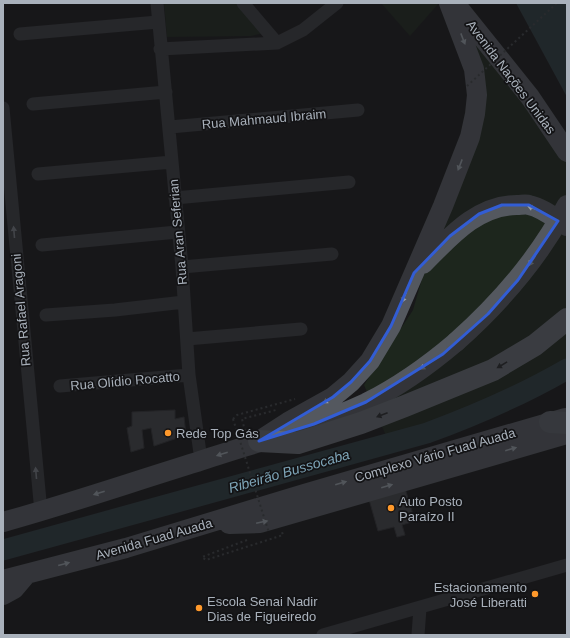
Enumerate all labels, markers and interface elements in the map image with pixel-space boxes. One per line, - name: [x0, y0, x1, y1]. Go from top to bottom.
- street label: Avenida Nações Unidas: [463, 17, 559, 137]
- one-way arrow: [460, 34, 466, 45]
- street label: Rua Mahmaud Ibraim: [201, 106, 327, 132]
- one-way arrow: [457, 159, 463, 171]
- street label: Rua Aran Seferian: [166, 178, 190, 286]
- one-way arrow: [527, 204, 539, 210]
- one-way arrow: [11, 226, 18, 238]
- street label: Rua Rafael Aragoni: [9, 253, 33, 367]
- one-way arrow: [528, 256, 535, 267]
- one-way arrow: [400, 292, 406, 304]
- one-way arrow: [420, 362, 431, 370]
- one-way arrow: [496, 362, 508, 369]
- street label: Rua Olídio Rocatto: [70, 369, 180, 393]
- one-way arrow: [322, 396, 334, 403]
- one-way arrow: [375, 413, 387, 419]
- street label: Complexo Vário Fuad Auada: [353, 425, 518, 485]
- place label: Rede Top Gás: [176, 426, 259, 441]
- marker: Rede Top Gás: [163, 428, 173, 438]
- water label: Ribeirão Bussocaba: [227, 446, 352, 496]
- one-way arrow: [506, 446, 518, 452]
- one-way arrow: [216, 451, 228, 457]
- one-way arrow: [33, 467, 40, 479]
- one-way arrow: [335, 480, 347, 486]
- one-way arrow: [381, 483, 393, 489]
- one-way arrow: [92, 490, 104, 496]
- place label: Auto Posto Paraízo II: [399, 494, 463, 524]
- marker: Auto Posto Paraízo II: [386, 503, 396, 513]
- street label: Avenida Fuad Auada: [94, 515, 215, 563]
- one-way arrow: [256, 519, 268, 525]
- one-way arrow: [58, 561, 70, 567]
- place label: Estacionamento José Liberatti: [434, 580, 527, 610]
- marker: Estacionamento José Liberatti: [530, 589, 540, 599]
- place label: Escola Senai Nadir Dias de Figueiredo: [207, 594, 318, 624]
- marker: Escola Senai Nadir Dias de Figueiredo: [194, 603, 204, 613]

